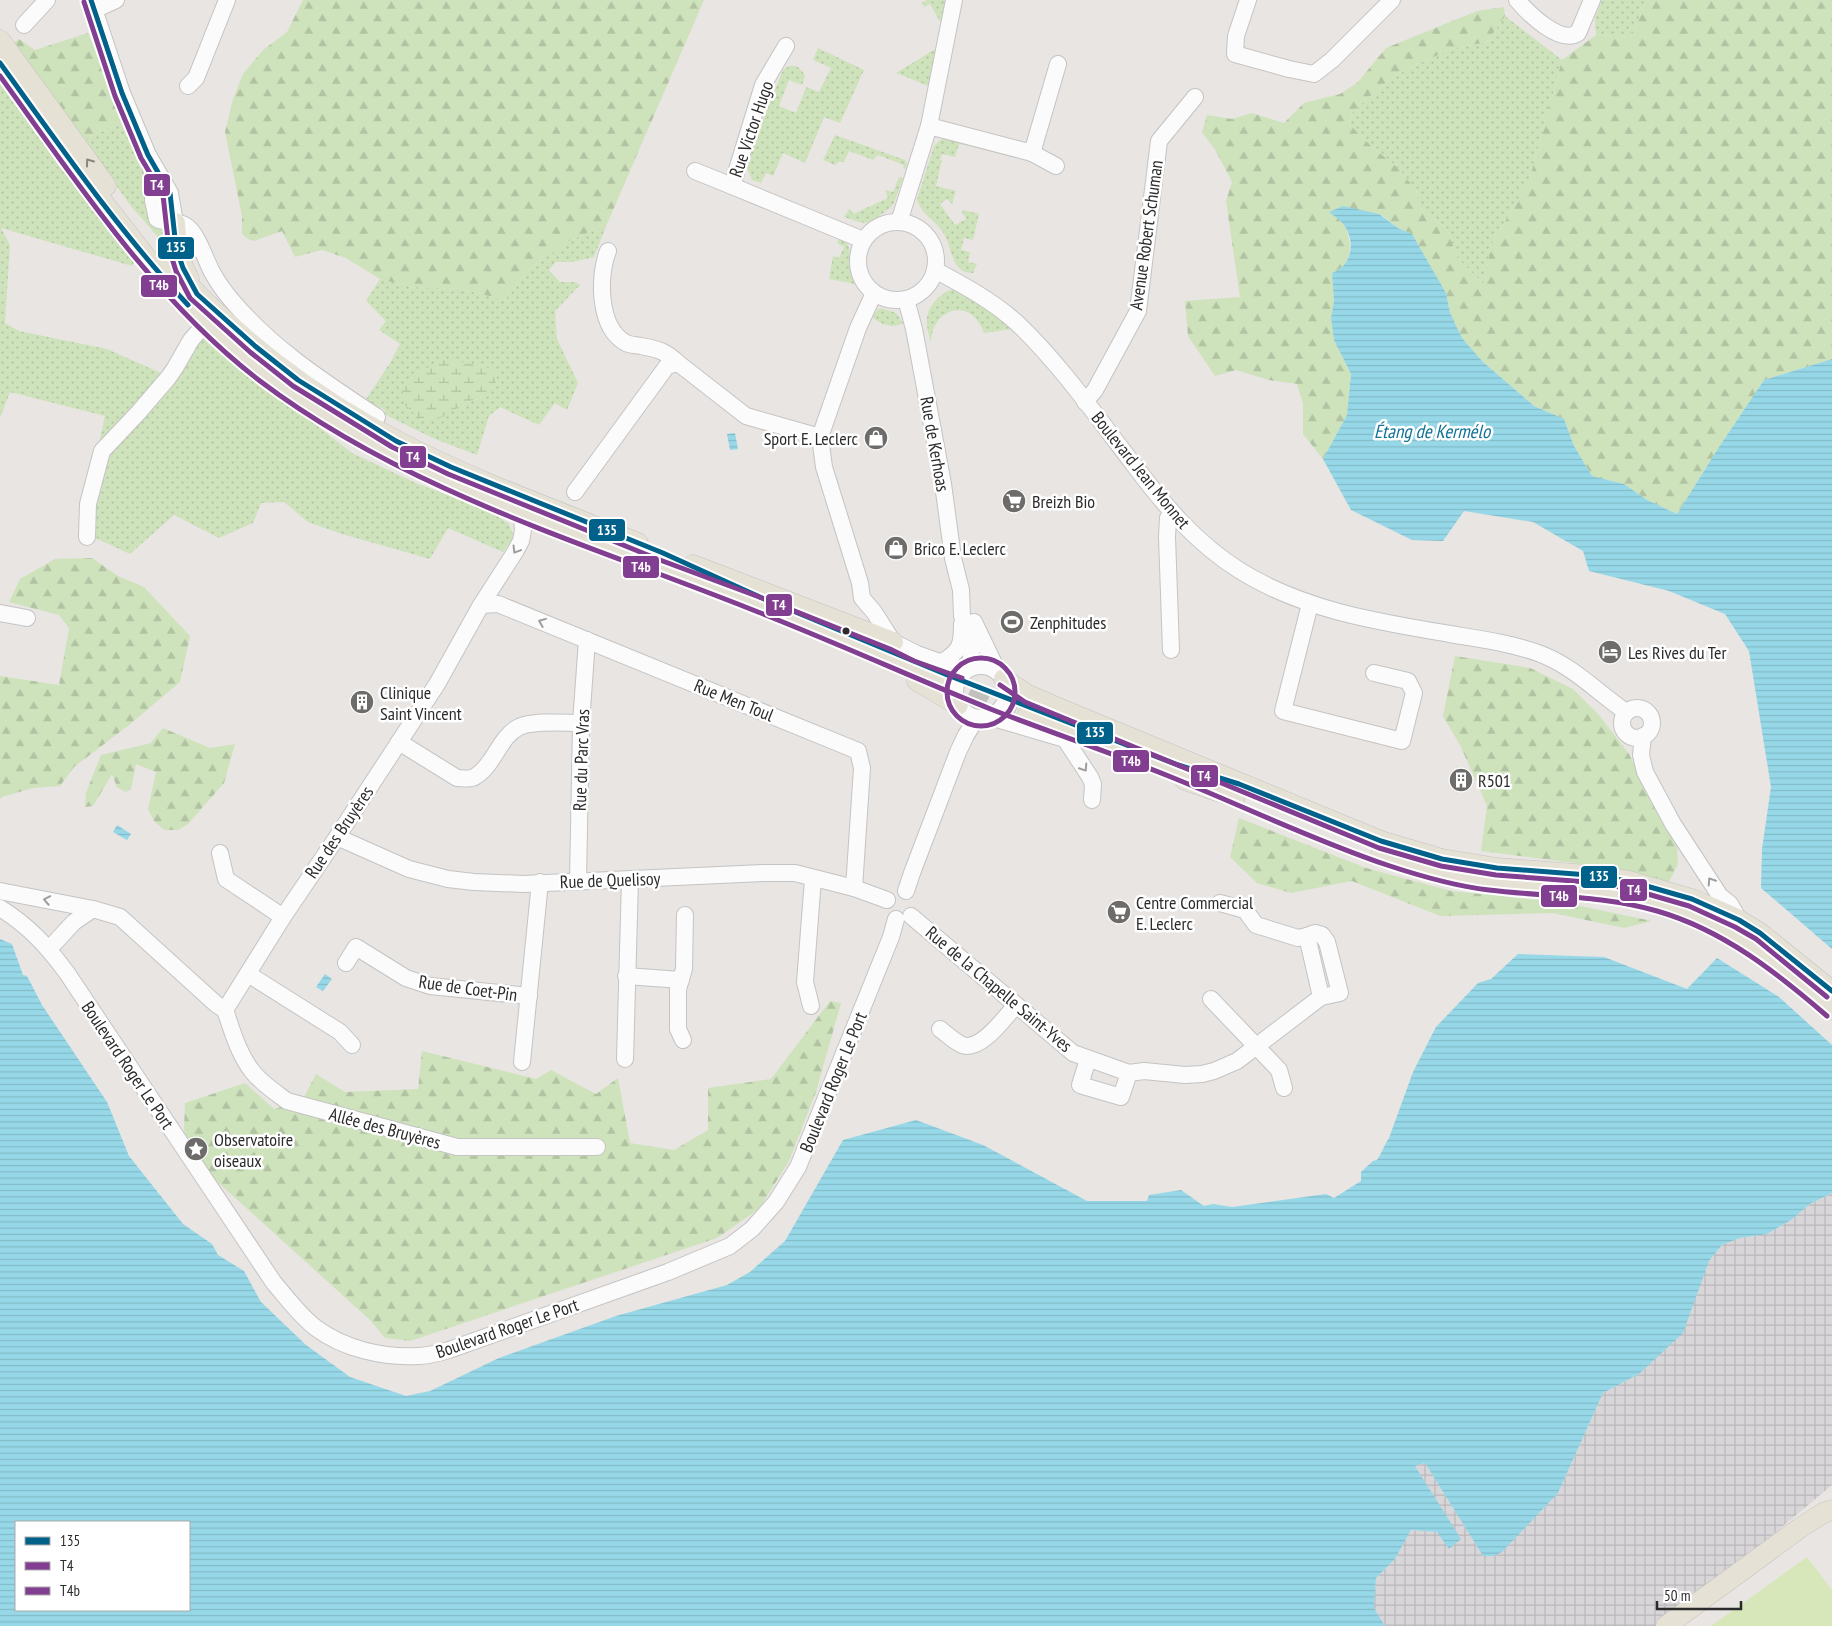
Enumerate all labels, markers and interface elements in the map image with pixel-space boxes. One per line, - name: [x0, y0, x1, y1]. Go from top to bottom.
- street label: Rue Victor Hugo: [724, 78, 778, 180]
- one-way arrow: [86, 158, 95, 168]
- street label: Avenue Robert Schuman: [1124, 159, 1168, 311]
- line badge: T4: [143, 173, 171, 197]
- text: T4: [150, 176, 164, 194]
- line badge: 135: [157, 236, 195, 260]
- text: 135: [166, 238, 186, 256]
- line badge: T4b: [140, 274, 178, 298]
- text: T4b: [149, 276, 169, 294]
- street label: Rue de Kerhoas: [915, 395, 955, 493]
- street label: Boulevard Jean Monnet: [1087, 407, 1195, 533]
- water label: Étang de Kermélo: [1374, 419, 1492, 443]
- shop icon: Sport E. Leclerc: [863, 425, 889, 451]
- place label: Sport E. Leclerc: [764, 427, 859, 450]
- line badge: T4: [399, 445, 427, 469]
- text: T4: [406, 448, 420, 466]
- supermarket icon: Breizh Bio: [1001, 488, 1027, 514]
- place label: Breizh Bio: [1032, 490, 1095, 513]
- line badge: 135: [588, 518, 626, 542]
- text: 135: [597, 521, 617, 539]
- shop icon: Brico E. Leclerc: [883, 535, 909, 561]
- place label: Brico E. Leclerc: [914, 537, 1006, 560]
- one-way arrow: [513, 544, 523, 553]
- line badge: T4b: [622, 555, 660, 579]
- text: T4b: [631, 558, 651, 576]
- line badge: T4: [765, 593, 793, 617]
- text: T4: [772, 596, 786, 614]
- sports icon: Zenphitudes: [999, 609, 1025, 635]
- place label: Zenphitudes: [1030, 611, 1106, 634]
- one-way arrow: [538, 617, 546, 627]
- unlabelled marker: [841, 626, 851, 636]
- hotel icon: Les Rives du Ter: [1597, 639, 1623, 665]
- place label: Les Rives du Ter: [1628, 641, 1726, 664]
- street label: Rue Men Toul: [691, 674, 778, 727]
- place label: Clinique Saint Vincent: [380, 681, 462, 725]
- building icon: Clinique Saint Vincent: [349, 689, 375, 715]
- street label: Rue du Parc Vras: [568, 709, 594, 811]
- line badge: 135: [1076, 721, 1114, 745]
- text: 135: [1085, 723, 1105, 741]
- line badge: T4b: [1112, 749, 1150, 773]
- text: T4b: [1121, 752, 1141, 770]
- one-way arrow: [1078, 762, 1087, 771]
- line badge: T4: [1190, 764, 1219, 788]
- text: T4: [1197, 767, 1211, 785]
- building icon: R501: [1448, 767, 1474, 793]
- place label: R501: [1478, 769, 1511, 792]
- street label: Rue des Bruyères: [300, 781, 378, 883]
- line badge: 135: [1580, 865, 1618, 889]
- street label: Rue de Quelisoy: [559, 867, 661, 893]
- text: 135: [1589, 867, 1609, 885]
- one-way arrow: [1707, 877, 1717, 886]
- line badge: T4: [1619, 878, 1648, 902]
- text: T4: [1627, 881, 1641, 899]
- line badge: T4b: [1540, 884, 1578, 908]
- text: T4b: [1549, 887, 1569, 905]
- place label: Centre Commercial E. Leclerc: [1136, 891, 1254, 935]
- one-way arrow: [42, 895, 51, 906]
- supermarket icon: Centre Commercial E. Leclerc: [1106, 899, 1132, 925]
- street label: Rue de la Chapelle Saint-Yves: [921, 921, 1077, 1057]
- street label: Rue de Coet-Pin: [417, 970, 519, 1006]
- street label: Boulevard Roger Le Port: [77, 997, 179, 1133]
- street label: Boulevard Roger Le Port: [794, 1008, 872, 1156]
- street label: Allée des Bruyères: [327, 1102, 443, 1154]
- place label: Observatoire oiseaux: [214, 1128, 293, 1172]
- place icon: Observatoire oiseaux: [183, 1136, 209, 1162]
- street label: Boulevard Roger Le Port: [433, 1293, 581, 1363]
- legend: [15, 1521, 190, 1611]
- text: 135: [60, 1531, 80, 1550]
- text: T4: [60, 1556, 74, 1575]
- scale bar: [1657, 1578, 1741, 1610]
- text: T4b: [60, 1581, 80, 1600]
- text: 50 m: [1664, 1586, 1690, 1605]

